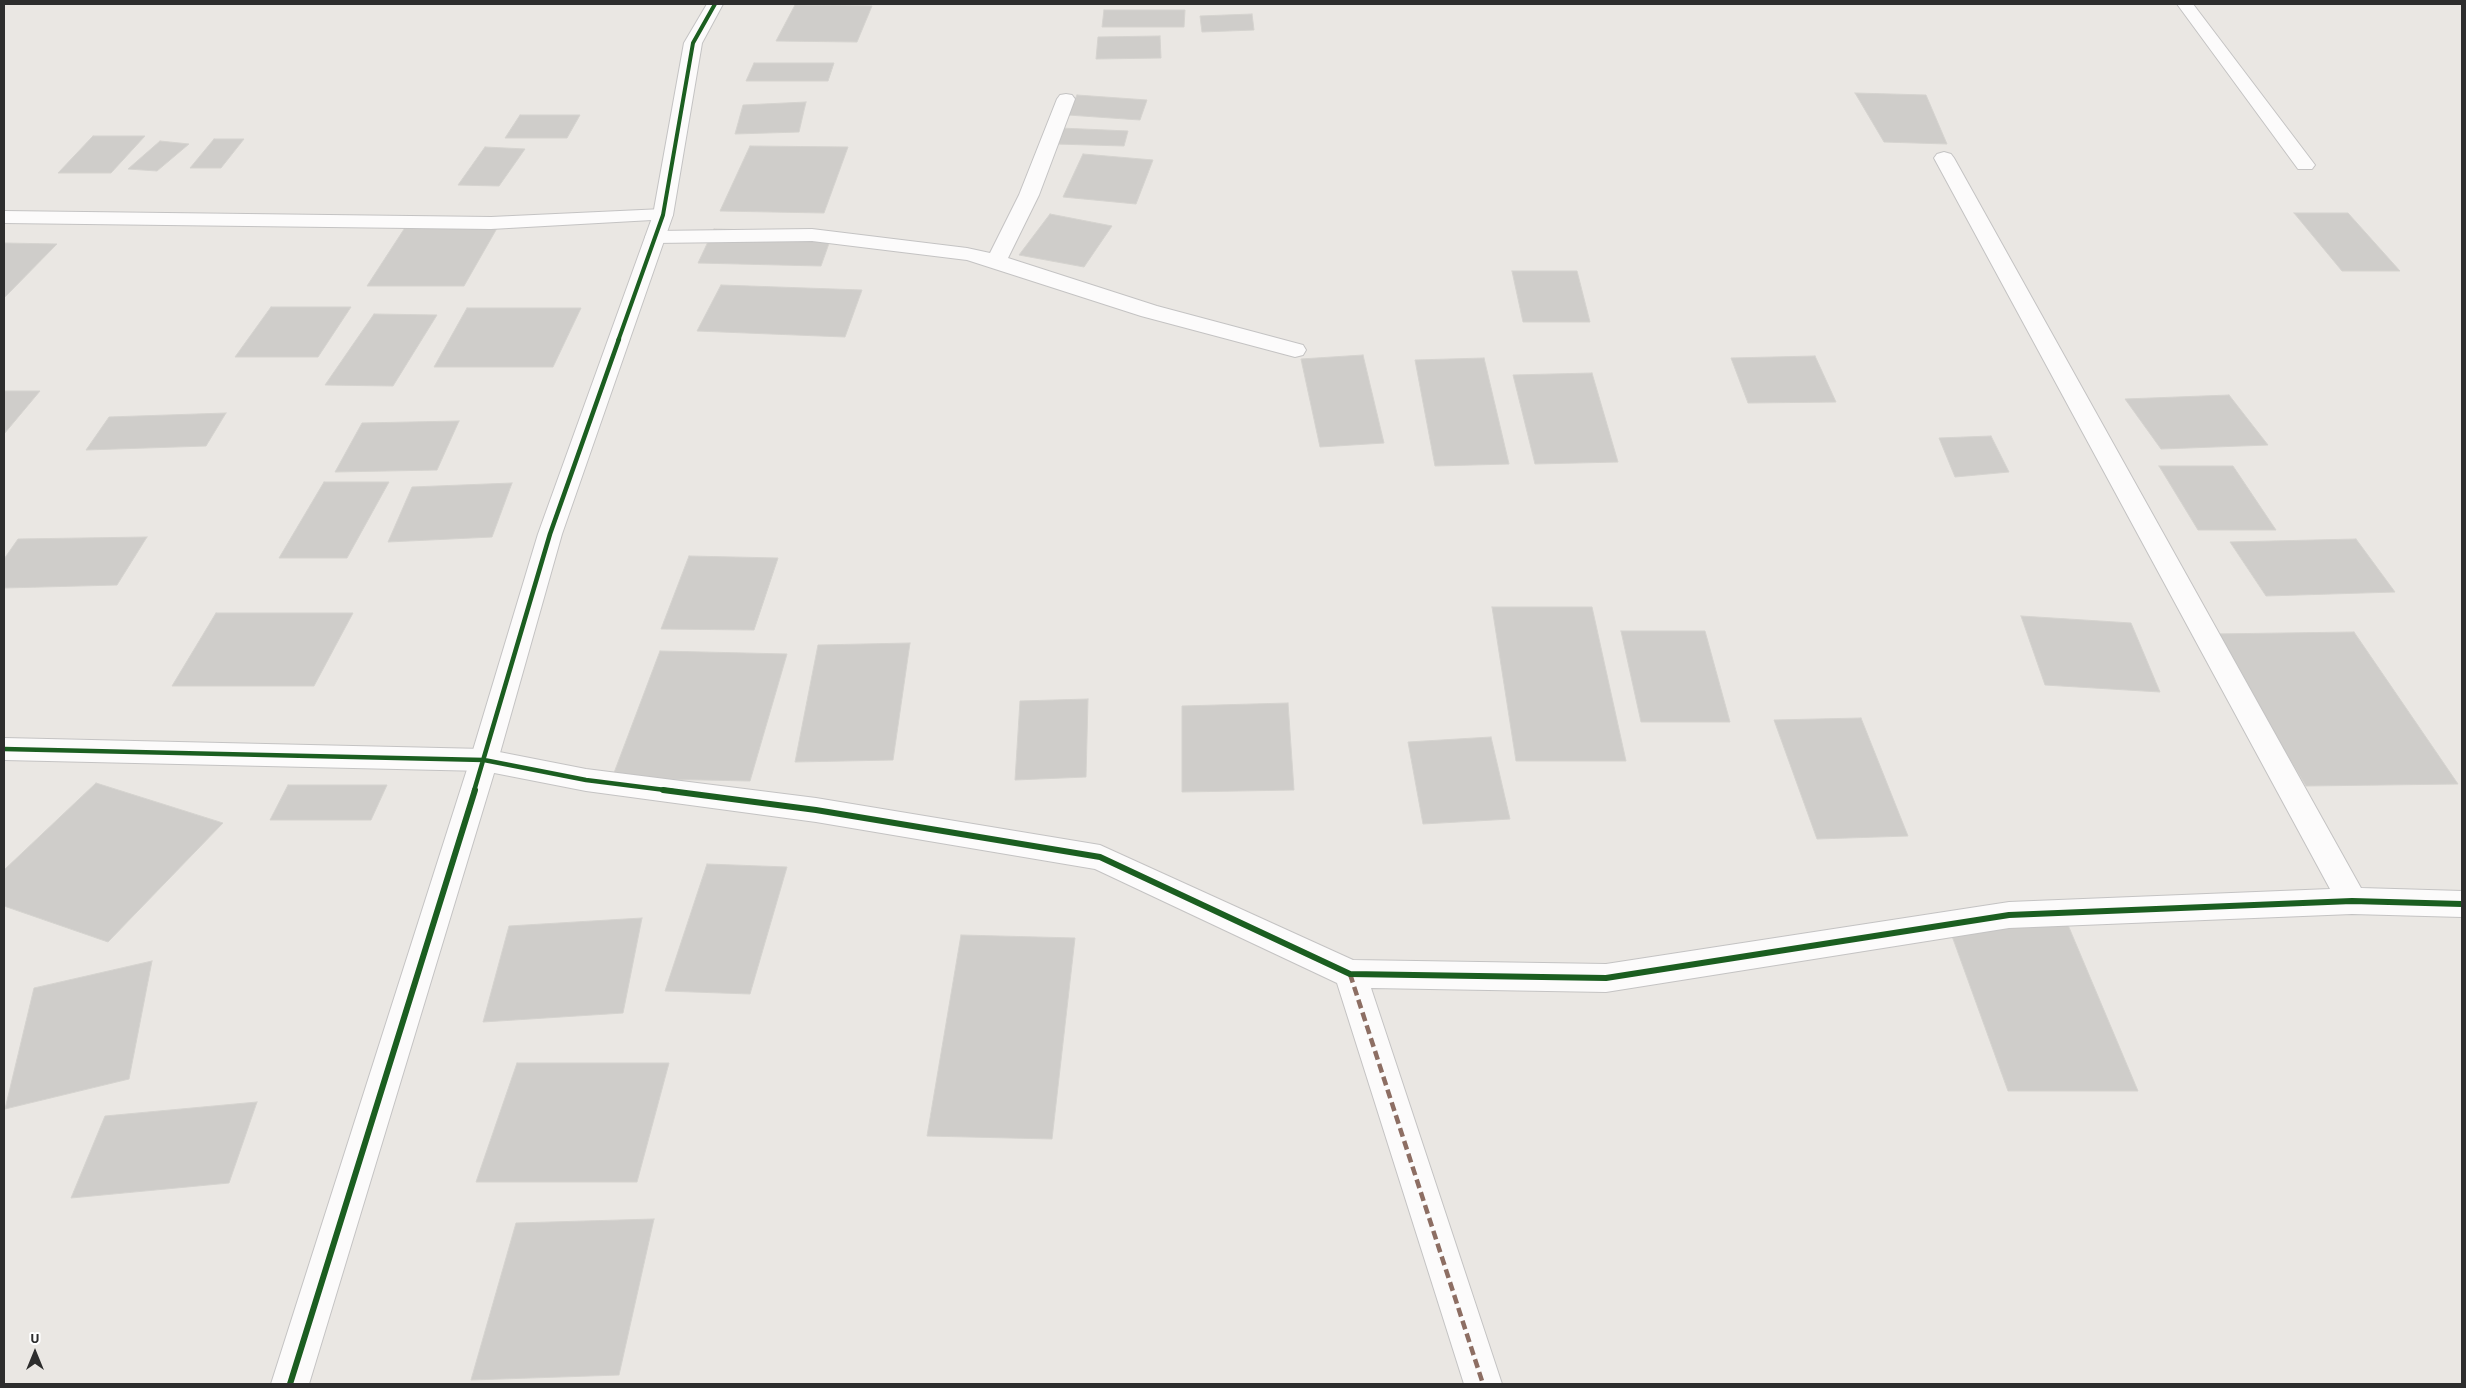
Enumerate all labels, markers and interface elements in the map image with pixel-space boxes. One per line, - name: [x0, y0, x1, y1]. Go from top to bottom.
- north arrow: [10, 1328, 60, 1378]
- text: U: [31, 1329, 39, 1346]

